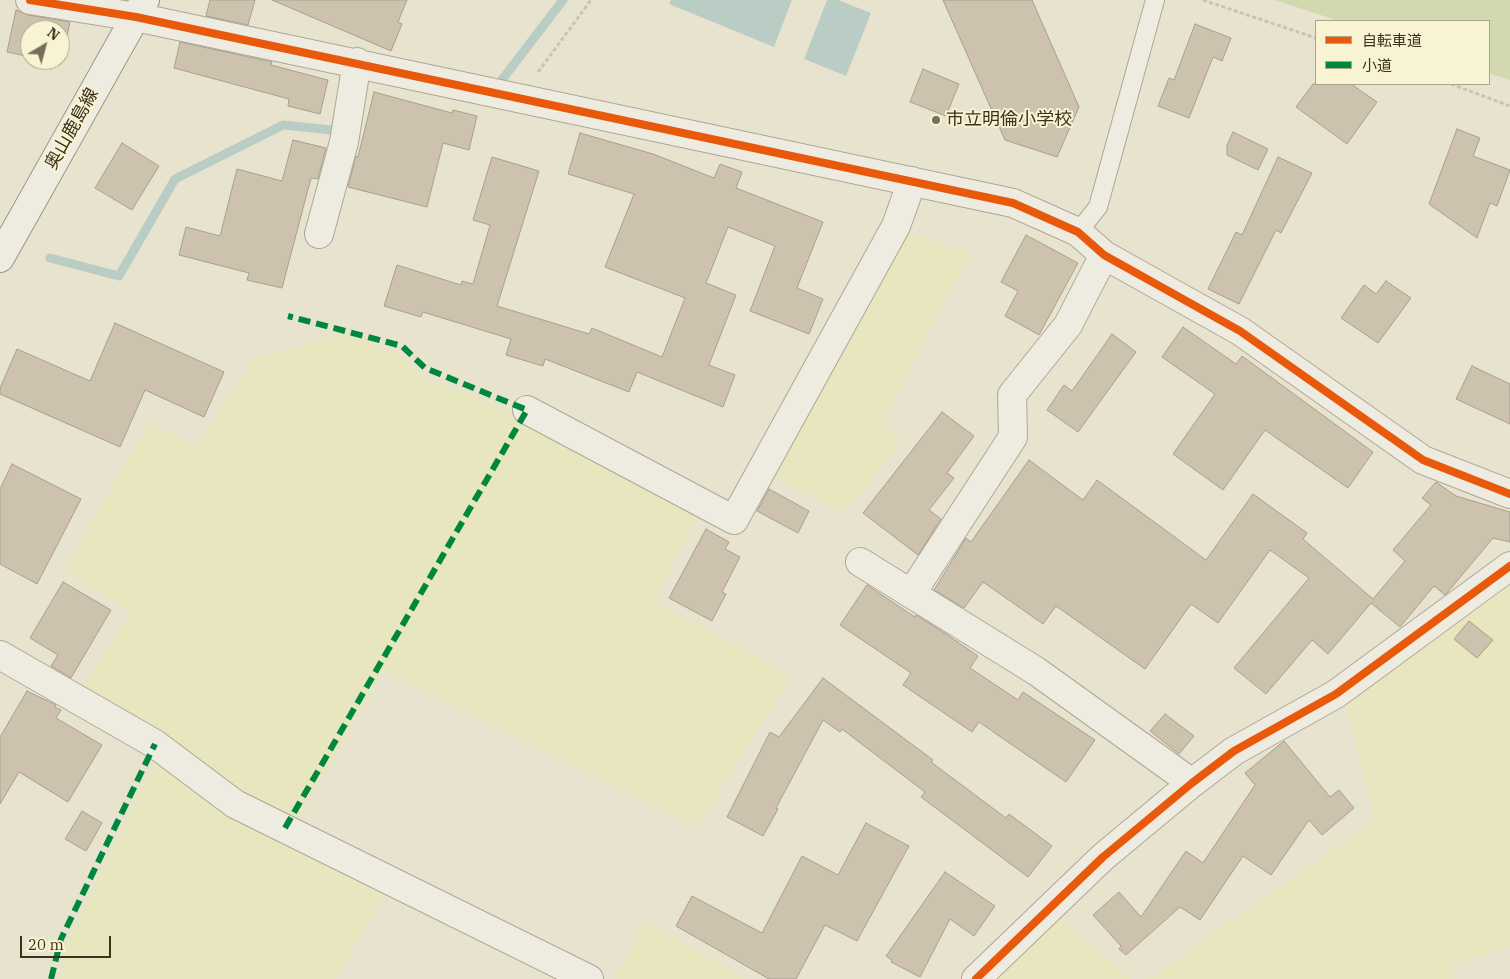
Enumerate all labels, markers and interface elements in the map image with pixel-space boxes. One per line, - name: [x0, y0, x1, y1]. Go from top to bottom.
- north arrow: [20, 20, 70, 70]
- legend: [1315, 20, 1490, 85]
- text: N: [44, 23, 63, 44]
- text: 自転車道: [1362, 31, 1422, 50]
- text: 小道: [1362, 56, 1392, 75]
- street label: 奥山鹿島線: [41, 84, 103, 174]
- place label: 市立明倫小学校: [946, 109, 1072, 131]
- marker: 市立明倫小学校: [930, 114, 942, 126]
- scale bar: [22, 926, 114, 958]
- text: 20 m: [28, 935, 64, 954]

